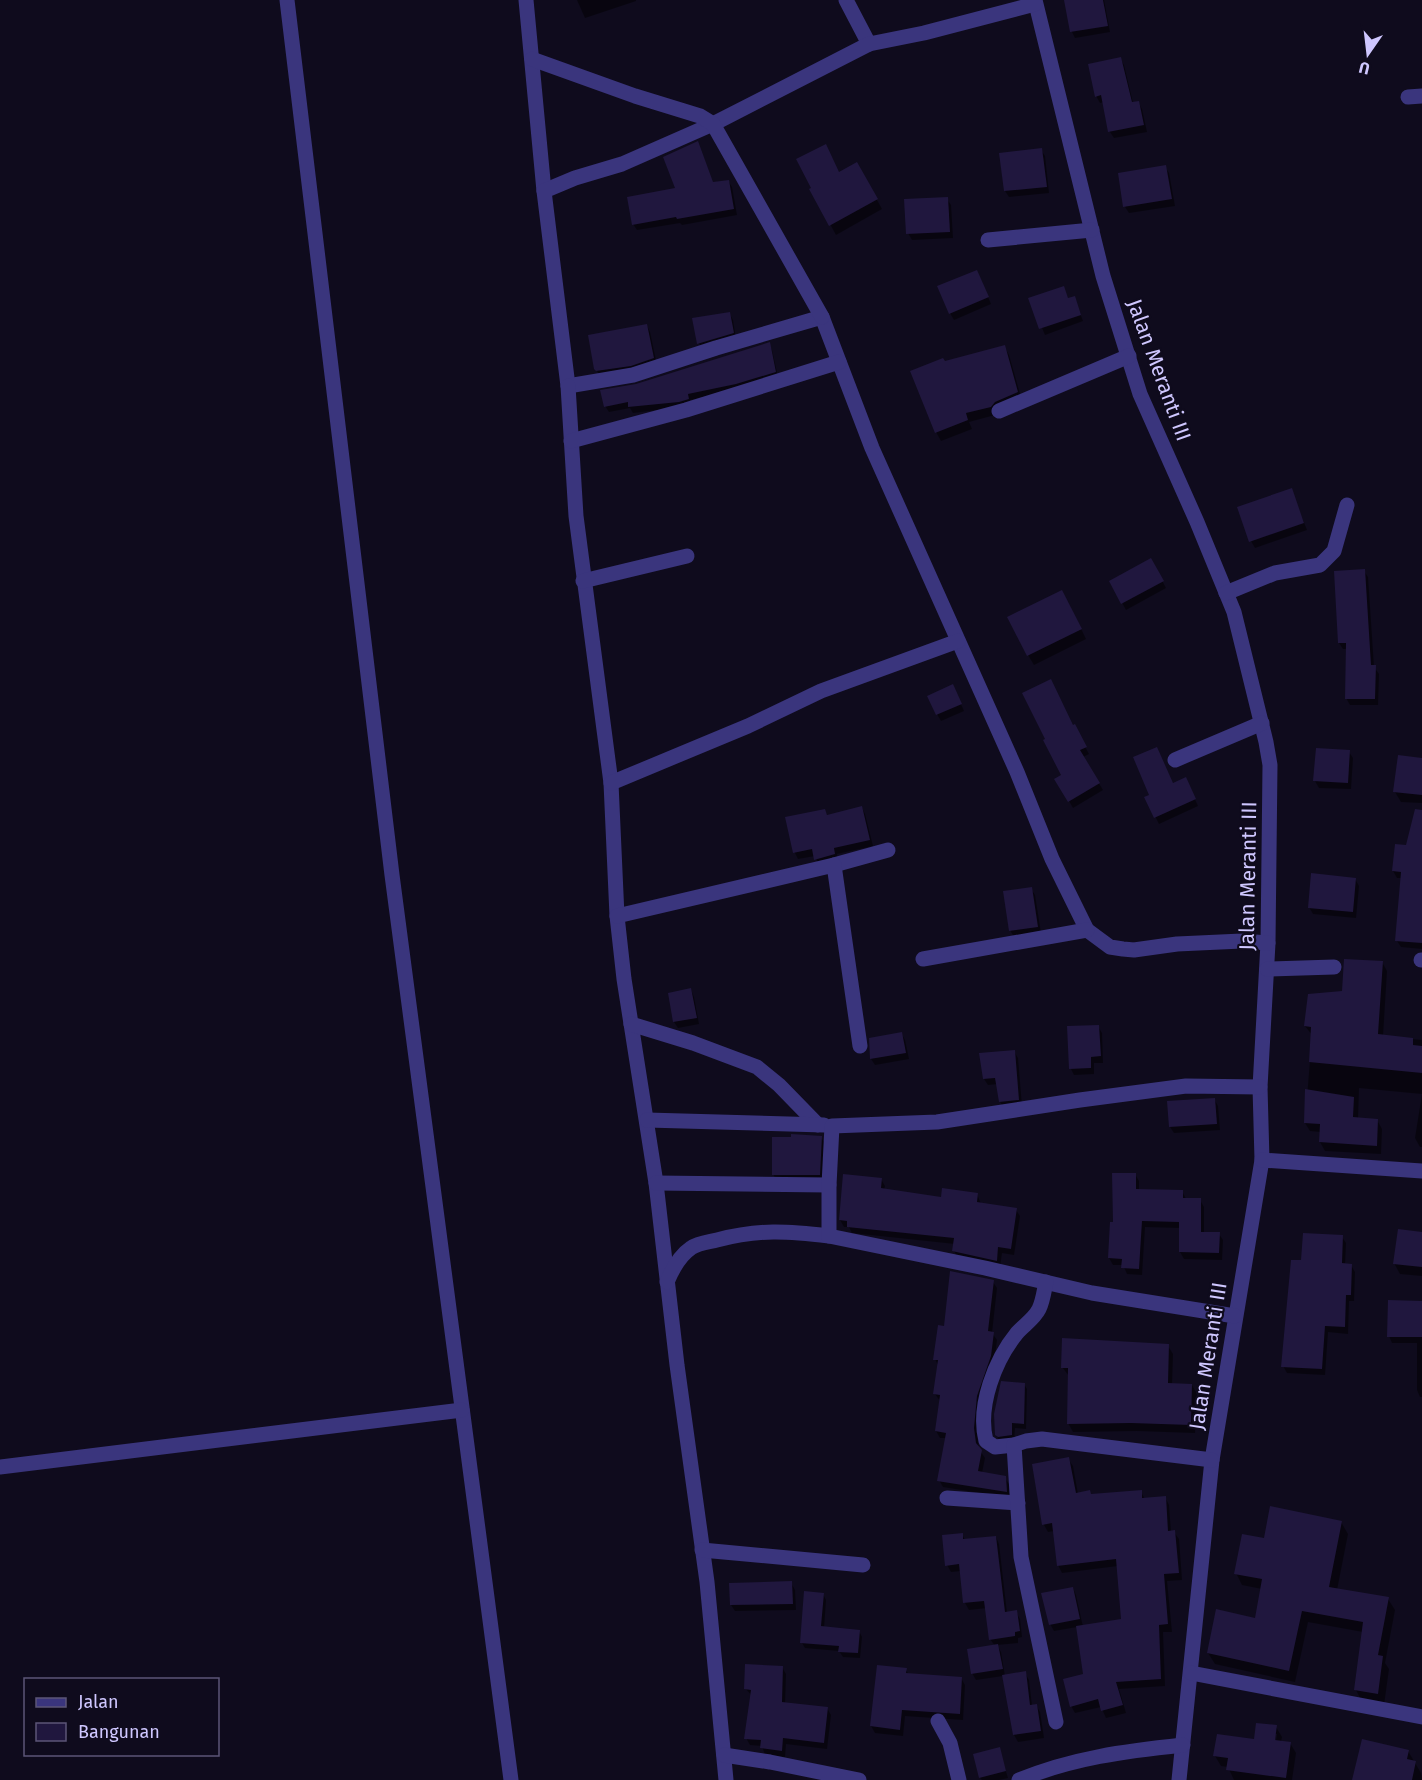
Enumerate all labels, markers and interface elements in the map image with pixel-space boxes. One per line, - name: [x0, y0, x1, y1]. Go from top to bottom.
- north arrow: [1338, 24, 1398, 84]
- text: U: [1357, 58, 1372, 79]
- street label: Jalan Meranti III: [1121, 295, 1197, 445]
- street label: Jalan Meranti III: [1234, 801, 1262, 951]
- street label: Jalan Meranti III: [1183, 1280, 1233, 1432]
- legend: [24, 1678, 219, 1756]
- text: Jalan: [78, 1691, 119, 1713]
- text: Bangunan: [78, 1721, 160, 1743]

